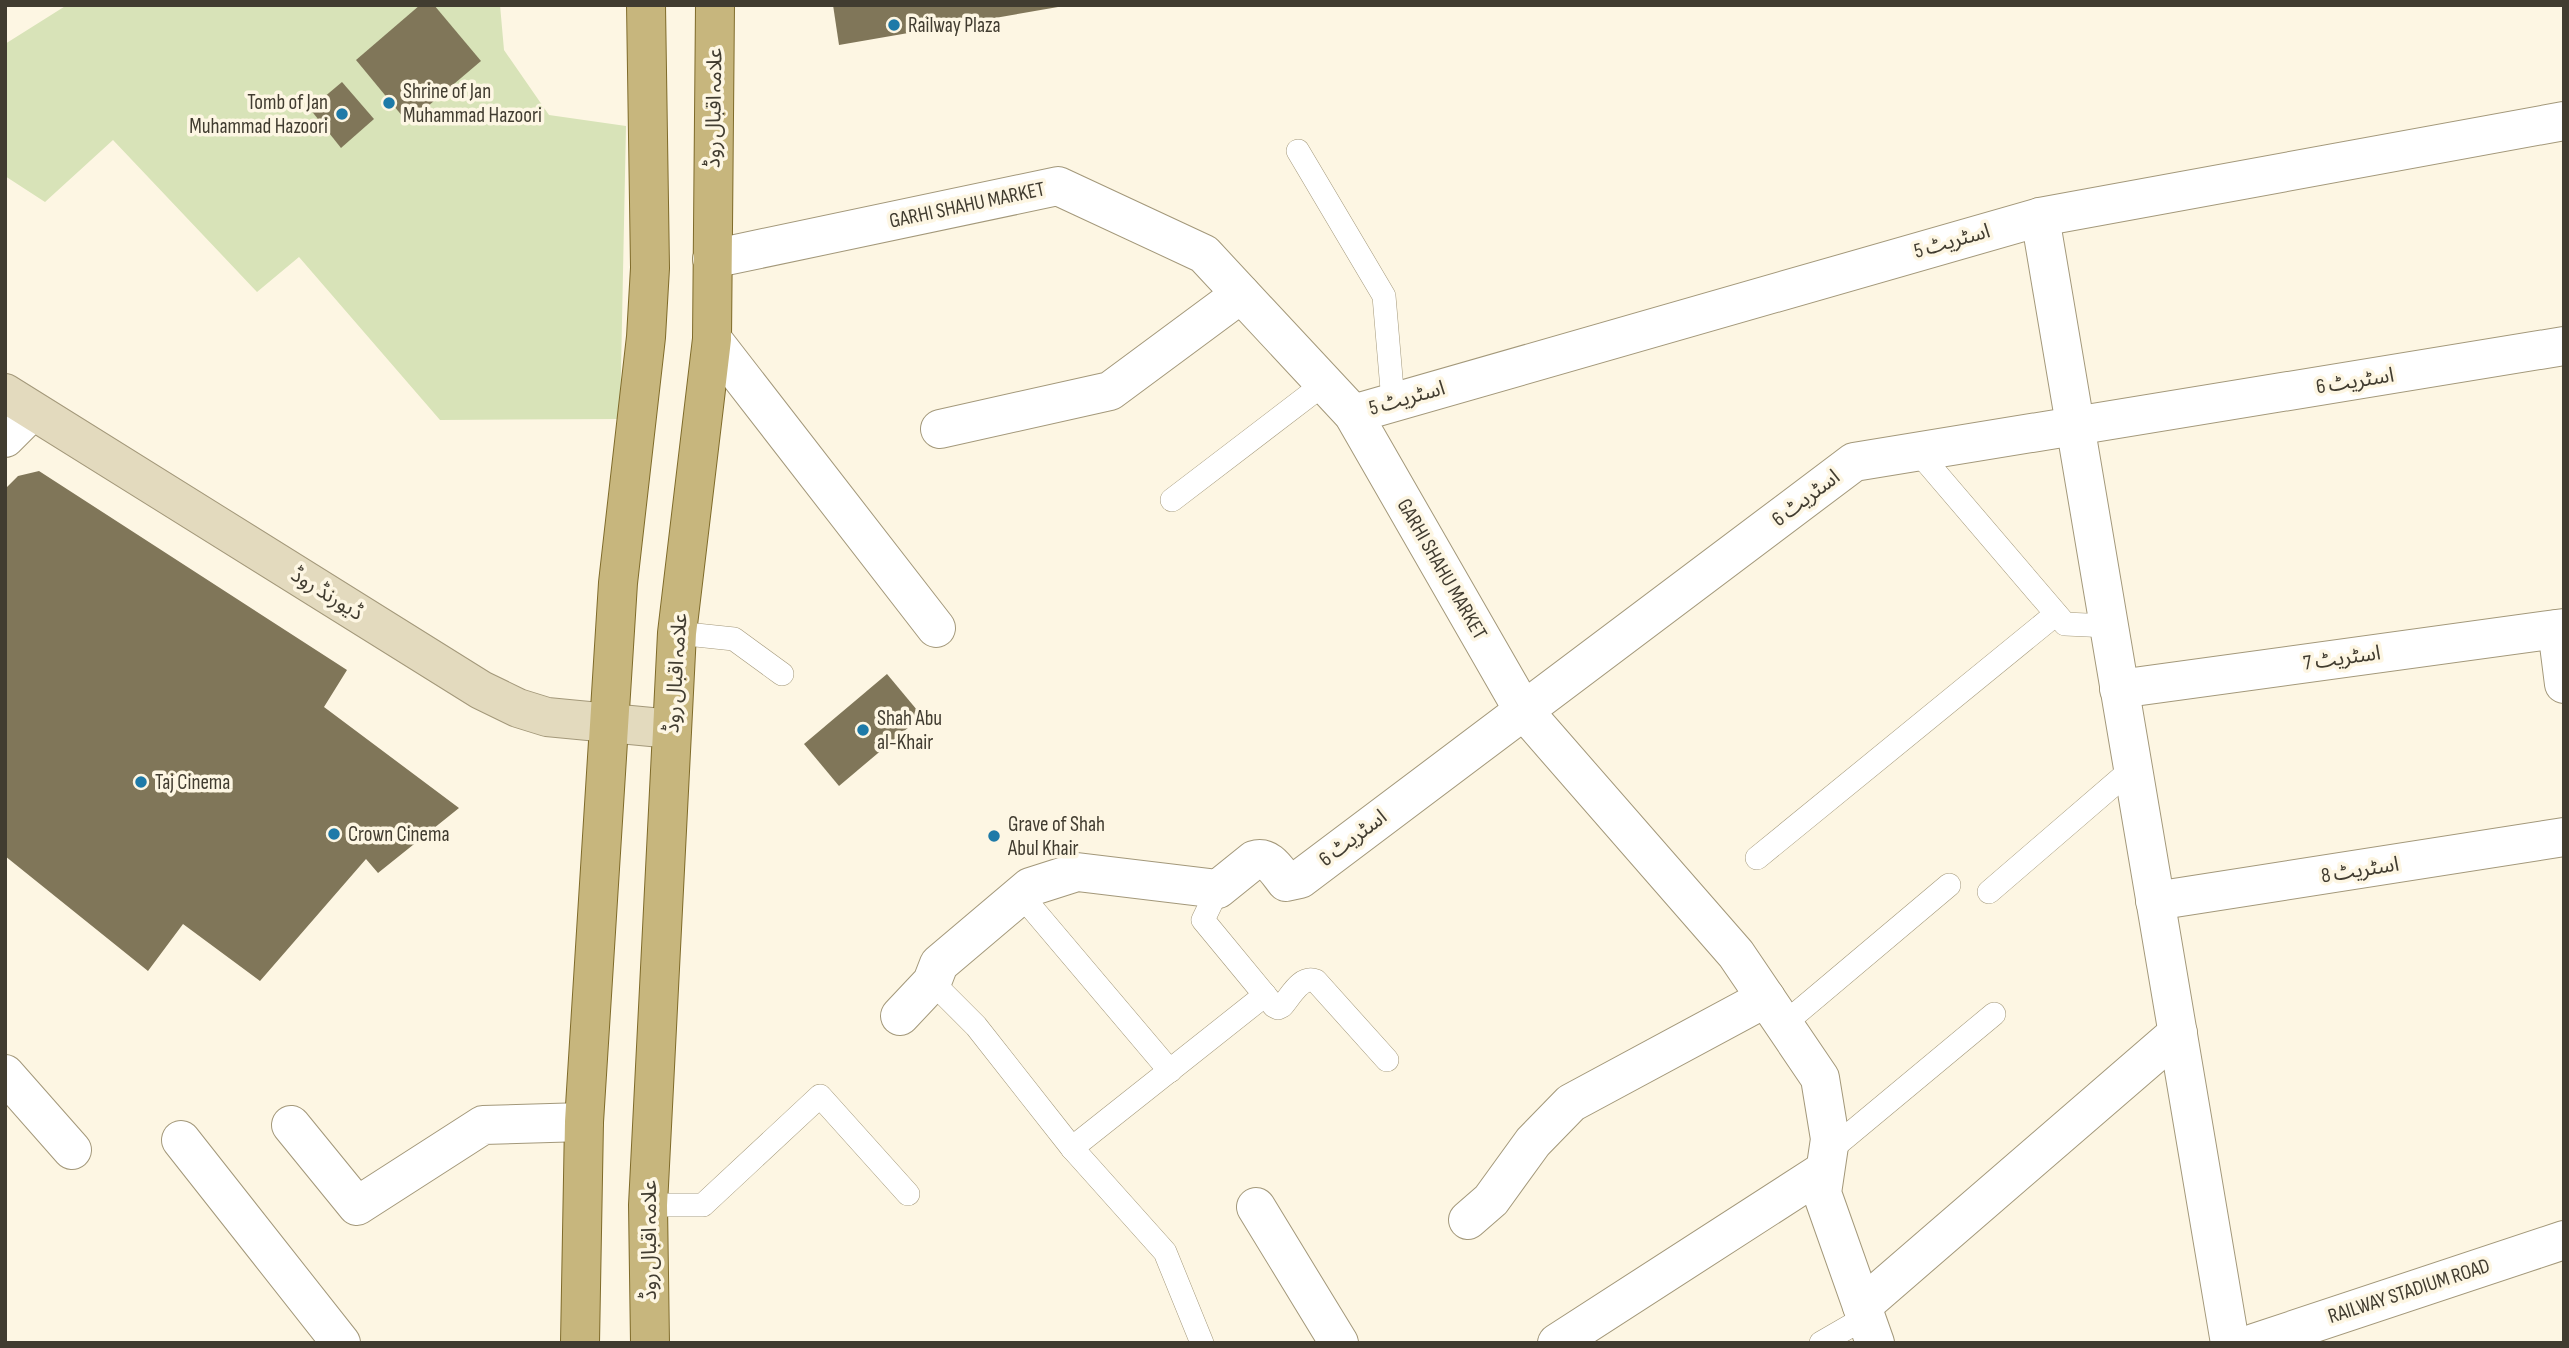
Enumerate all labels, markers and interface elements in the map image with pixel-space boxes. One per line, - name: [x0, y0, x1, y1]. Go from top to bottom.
- place label: Railway Plaza: [908, 13, 1001, 38]
- marker: Railway Plaza: [886, 17, 902, 33]
- street label: علامہ اقبال روڈ: [700, 48, 728, 168]
- place label: Shrine of Jan Muhammad Hazoori: [403, 79, 542, 128]
- place label: Tomb of Jan Muhammad Hazoori: [189, 90, 328, 139]
- marker: Shrine of Jan Muhammad Hazoori: [381, 95, 397, 111]
- marker: Tomb of Jan Muhammad Hazoori: [334, 106, 350, 122]
- street label: GARHI SHAHU MARKET: [887, 176, 1047, 234]
- street label: اسٹریٹ 5: [1911, 218, 1993, 264]
- street label: اسٹریٹ 6: [2314, 362, 2396, 400]
- street label: اسٹریٹ 5: [1366, 375, 1448, 421]
- street label: اسٹریٹ 6: [1767, 464, 1845, 532]
- street label: GARHI SHAHU MARKET: [1392, 494, 1493, 644]
- street label: ڈیورنڈ روڈ: [286, 562, 368, 626]
- street label: علامہ اقبال روڈ: [659, 612, 693, 734]
- street label: اسٹریٹ 7: [2302, 640, 2382, 676]
- place label: Shah Abu al-Khair: [877, 706, 942, 755]
- marker: Shah Abu al-Khair: [855, 722, 871, 738]
- place label: Taj Cinema: [155, 770, 230, 795]
- marker: Taj Cinema: [133, 774, 149, 790]
- street label: اسٹریٹ 6: [1314, 804, 1392, 872]
- place label: Grave of Shah Abul Khair: [1007, 812, 1105, 861]
- place label: Crown Cinema: [348, 822, 450, 847]
- marker: Crown Cinema: [326, 826, 342, 842]
- marker: Grave of Shah Abul Khair: [986, 828, 1002, 844]
- street label: اسٹریٹ 8: [2319, 851, 2401, 889]
- street label: علامہ اقبال روڈ: [637, 1180, 662, 1300]
- street label: RAILWAY STADIUM ROAD: [2325, 1253, 2493, 1329]

